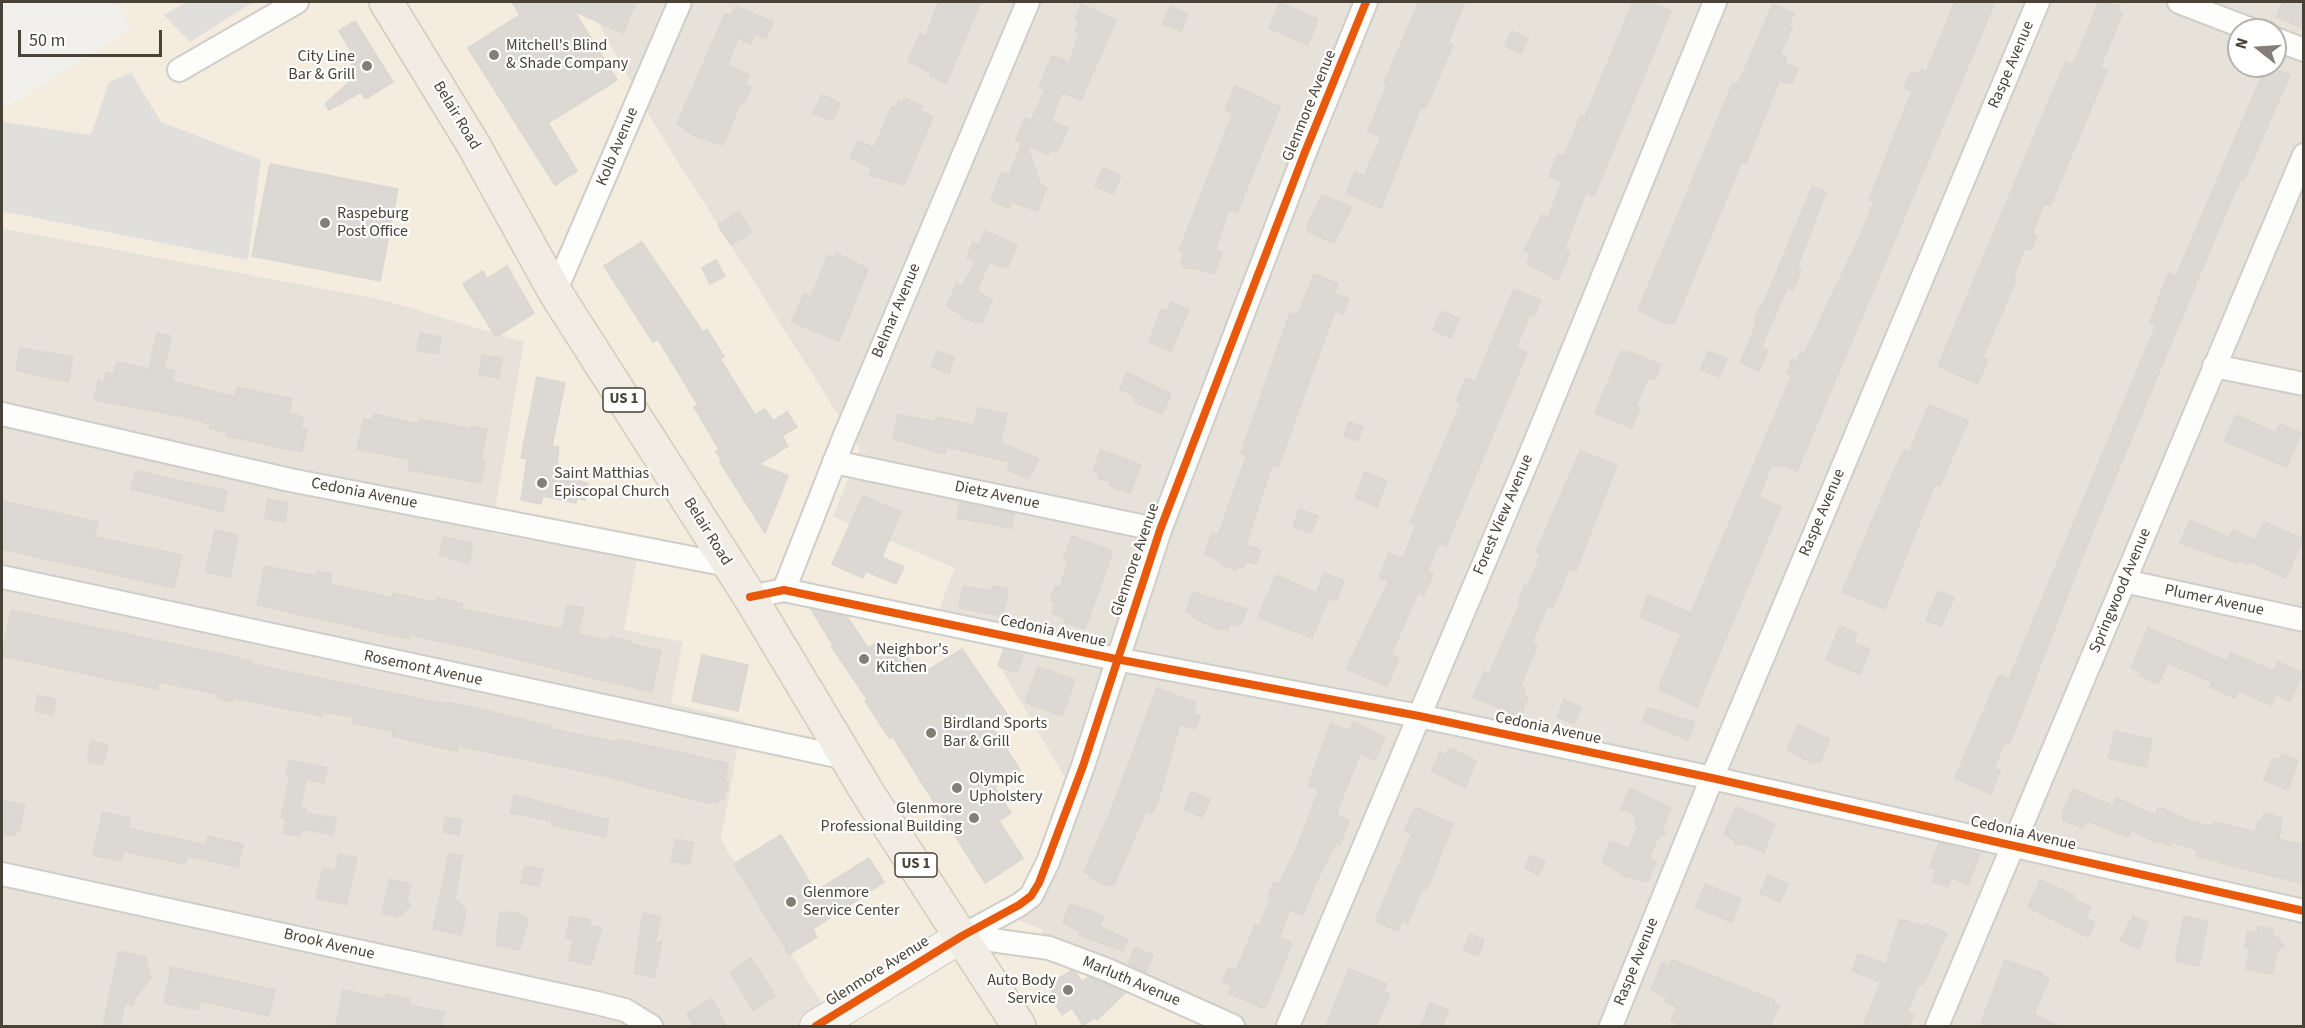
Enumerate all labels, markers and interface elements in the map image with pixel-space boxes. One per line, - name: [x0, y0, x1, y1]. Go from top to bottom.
- scale bar: [21, 18, 165, 56]
- street label: Raspe Avenue: [1985, 18, 2039, 112]
- north arrow: [2227, 18, 2287, 78]
- text: 50 m: [29, 28, 65, 53]
- text: N: [2230, 35, 2254, 52]
- place label: Mitchell's Blind & Shade Company: [506, 36, 628, 74]
- place label: City Line Bar & Grill: [288, 47, 355, 85]
- marker: Mitchell's Blind & Shade Company: [487, 48, 501, 62]
- street label: Glenmore Avenue: [1279, 48, 1341, 164]
- marker: City Line Bar & Grill: [360, 59, 374, 73]
- street label: Belair Road: [428, 78, 484, 154]
- street label: Kolb Avenue: [593, 105, 643, 189]
- place label: Raspeburg Post Office: [337, 204, 409, 242]
- marker: Raspeburg Post Office: [318, 216, 332, 230]
- street label: Belmar Avenue: [868, 261, 926, 361]
- road number: US 1: [603, 388, 645, 412]
- street label: Forest View Avenue: [1470, 452, 1538, 578]
- place label: Saint Matthias Episcopal Church: [554, 464, 670, 502]
- street label: Raspe Avenue: [1796, 466, 1850, 560]
- street label: Cedonia Avenue: [309, 474, 419, 514]
- marker: Saint Matthias Episcopal Church: [535, 476, 549, 490]
- street label: Dietz Avenue: [953, 478, 1041, 514]
- street label: Belair Road: [679, 494, 735, 570]
- street label: Glenmore Avenue: [1108, 501, 1164, 619]
- street label: Springwood Avenue: [2086, 526, 2156, 656]
- street label: Plumer Avenue: [2163, 581, 2265, 621]
- street label: Cedonia Avenue: [998, 611, 1108, 653]
- place label: Neighbor's Kitchen: [876, 640, 948, 678]
- street label: Rosemont Avenue: [362, 647, 484, 691]
- marker: Neighbor's Kitchen: [857, 652, 871, 666]
- street label: Cedonia Avenue: [1493, 708, 1603, 750]
- place label: Birdland Sports Bar & Grill: [943, 714, 1047, 752]
- marker: Birdland Sports Bar & Grill: [924, 726, 938, 740]
- place label: Olympic Upholstery: [969, 769, 1043, 807]
- marker: Olympic Upholstery: [950, 781, 964, 795]
- place label: Glenmore Professional Building: [821, 799, 962, 837]
- marker: Glenmore Professional Building: [967, 811, 981, 825]
- street label: Cedonia Avenue: [1968, 813, 2078, 855]
- road number: US 1: [895, 853, 937, 877]
- place label: Glenmore Service Center: [803, 883, 899, 921]
- marker: Glenmore Service Center: [784, 895, 798, 909]
- street label: Raspe Avenue: [1611, 915, 1663, 1009]
- street label: Brook Avenue: [282, 925, 376, 965]
- street label: Glenmore Avenue: [823, 932, 933, 1012]
- street label: Marluth Avenue: [1079, 953, 1183, 1011]
- place label: Auto Body Service: [987, 971, 1056, 1009]
- marker: Auto Body Service: [1061, 983, 1075, 997]

